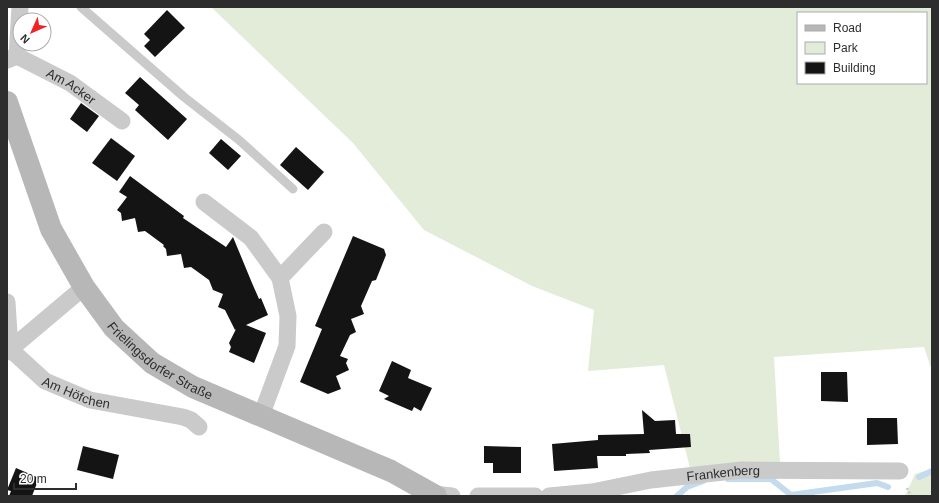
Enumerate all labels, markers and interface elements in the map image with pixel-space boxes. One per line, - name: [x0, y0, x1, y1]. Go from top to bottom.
- north arrow: [12, 12, 52, 52]
- legend: [797, 12, 927, 84]
- text: Road: [833, 21, 862, 35]
- text: N: [18, 32, 32, 46]
- text: Park: [833, 41, 859, 55]
- text: Building: [833, 61, 876, 75]
- street label: Am Acker: [44, 65, 99, 108]
- street label: Frielingsdorfer Straße: [104, 319, 215, 402]
- street label: Am Höfchen: [40, 374, 111, 412]
- street label: Frankenberg: [686, 463, 760, 484]
- scale bar: [14, 465, 76, 491]
- text: 20 m: [20, 472, 47, 486]

